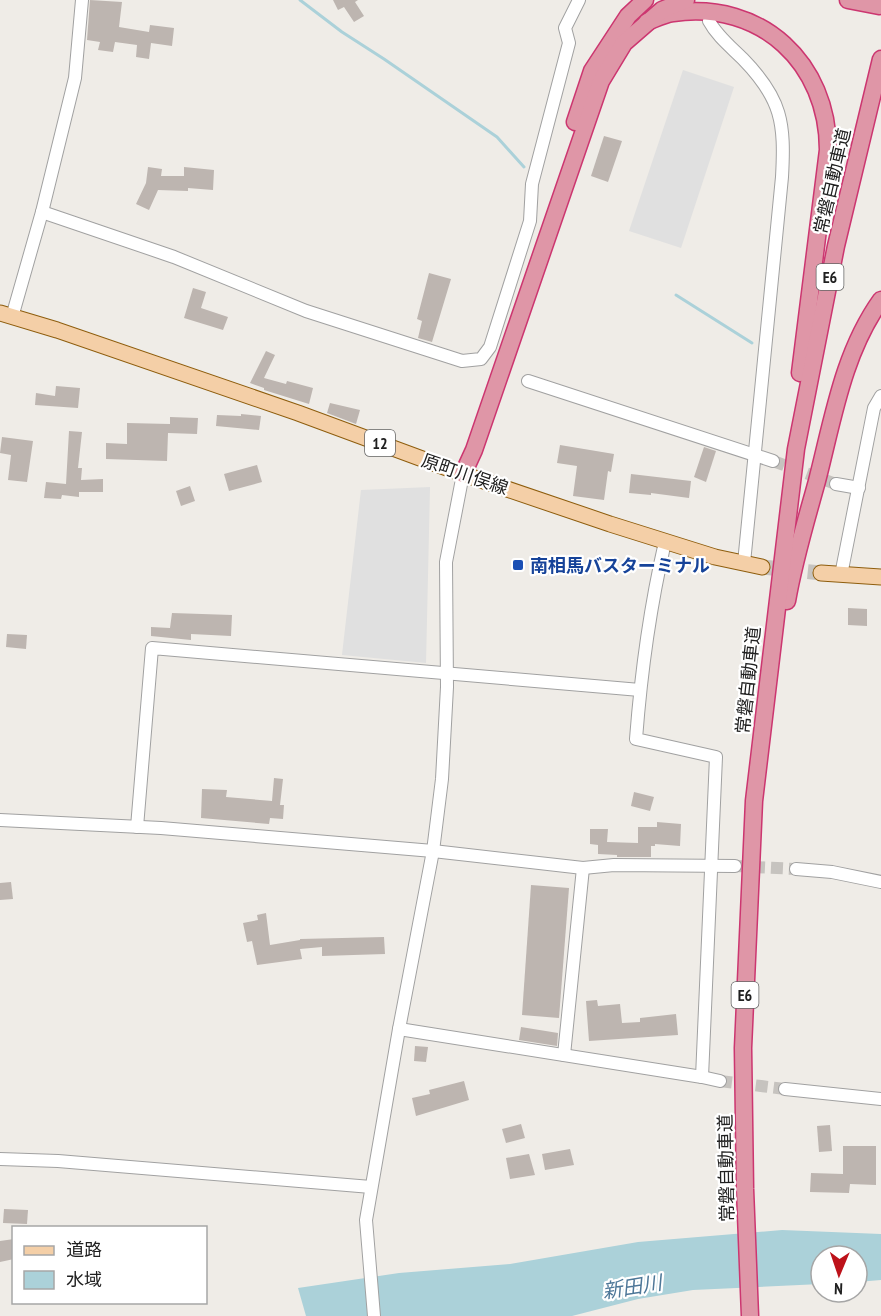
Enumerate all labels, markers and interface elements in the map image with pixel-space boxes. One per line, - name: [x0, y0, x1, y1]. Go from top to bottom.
- street label: 常磐自動車道: [809, 126, 855, 236]
- road number: E6: [816, 264, 844, 290]
- road number: 12: [365, 430, 395, 456]
- street label: 原町川俣線: [419, 448, 511, 500]
- place label: 南相馬バスターミナル: [530, 554, 710, 577]
- marker: 南相馬バスターミナル: [511, 558, 525, 572]
- street label: 常磐自動車道: [731, 625, 765, 735]
- road number: E6: [732, 982, 758, 1008]
- street label: 常磐自動車道: [714, 1114, 738, 1222]
- legend: [12, 1226, 207, 1304]
- text: 道路: [66, 1238, 102, 1261]
- north arrow: [809, 1244, 869, 1304]
- text: 水域: [66, 1268, 102, 1291]
- water label: 新田川: [600, 1269, 666, 1305]
- text: N: [834, 1279, 843, 1299]

